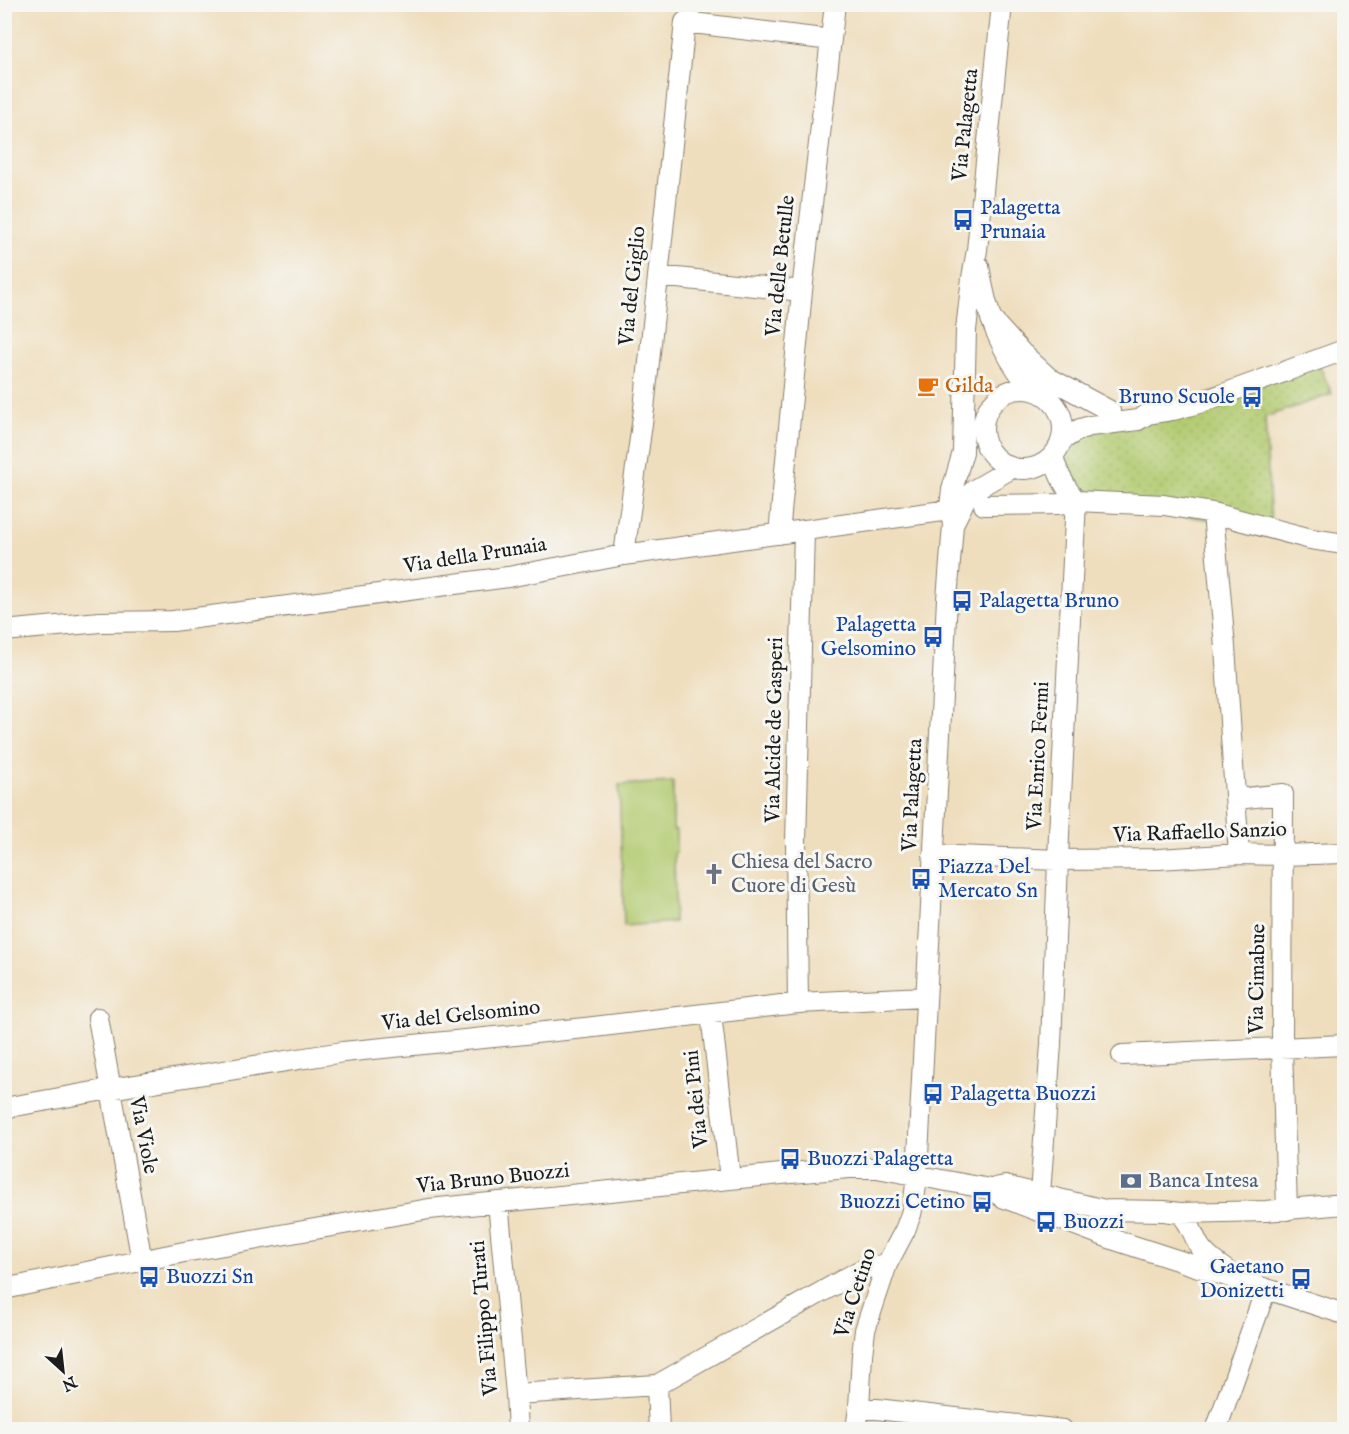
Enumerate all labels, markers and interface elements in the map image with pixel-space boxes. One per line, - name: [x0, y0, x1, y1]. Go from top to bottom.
- street label: Via Palagetta: [947, 66, 985, 184]
- street label: Via delle Betulle: [760, 194, 802, 339]
- place label: Palagetta Prunaia: [980, 195, 1061, 246]
- bus stop icon: Palagetta Prunaia: [951, 208, 975, 232]
- street label: Via del Giglio: [613, 225, 653, 348]
- place label: Gilda: [945, 373, 994, 400]
- cafe icon: Gilda: [916, 374, 940, 398]
- place label: Bruno Scuole: [1118, 384, 1235, 411]
- bus stop icon: Bruno Scuole: [1240, 385, 1264, 409]
- street label: Via della Prunaia: [400, 531, 549, 581]
- place label: Palagetta Bruno: [979, 588, 1119, 615]
- bus stop icon: Palagetta Bruno: [950, 589, 974, 613]
- place label: Palagetta Gelsomino: [821, 612, 917, 663]
- bus stop icon: Palagetta Gelsomino: [921, 625, 945, 649]
- street label: Via Alcide de Gasperi: [760, 637, 790, 824]
- street label: Via Enrico Fermi: [1022, 681, 1056, 832]
- street label: Via Palagetta: [896, 737, 929, 853]
- street label: Via Raffaello Sanzio: [1112, 816, 1287, 850]
- place label: Chiesa del Sacro Cuore di Gesù: [731, 849, 872, 900]
- place label: Piazza Del Mercato Sn: [938, 854, 1038, 905]
- church icon: Chiesa del Sacro Cuore di Gesù: [702, 862, 726, 886]
- bus stop icon: Piazza Del Mercato Sn: [909, 867, 933, 891]
- street label: Via Cimabue: [1244, 923, 1272, 1035]
- street label: Via del Gelsomino: [379, 994, 542, 1038]
- street label: Via dei Pini: [678, 1049, 716, 1150]
- place label: Palagetta Buozzi: [950, 1081, 1096, 1108]
- bus stop icon: Palagetta Buozzi: [921, 1082, 945, 1106]
- street label: Via Viole: [122, 1093, 164, 1177]
- place label: Buozzi Palagetta: [807, 1146, 954, 1173]
- bus stop icon: Buozzi Palagetta: [778, 1147, 802, 1171]
- street label: Via Bruno Buozzi: [414, 1158, 571, 1201]
- place label: Banca Intesa: [1148, 1168, 1259, 1195]
- bank icon: Banca Intesa: [1119, 1169, 1143, 1193]
- place label: Buozzi Cetino: [839, 1189, 965, 1216]
- bus stop icon: Buozzi Cetino: [970, 1190, 994, 1214]
- place label: Buozzi: [1063, 1209, 1124, 1236]
- bus stop icon: Buozzi: [1034, 1210, 1058, 1234]
- street label: Via Filippo Turati: [465, 1239, 505, 1398]
- street label: Via Cetino: [828, 1245, 883, 1342]
- place label: Gaetano Donizetti: [1200, 1254, 1284, 1305]
- place label: Buozzi Sn: [166, 1264, 254, 1291]
- bus stop icon: Buozzi Sn: [137, 1265, 161, 1289]
- bus stop icon: Gaetano Donizetti: [1289, 1267, 1313, 1291]
- north arrow: [33, 1341, 93, 1401]
- text: N: [58, 1370, 81, 1395]

